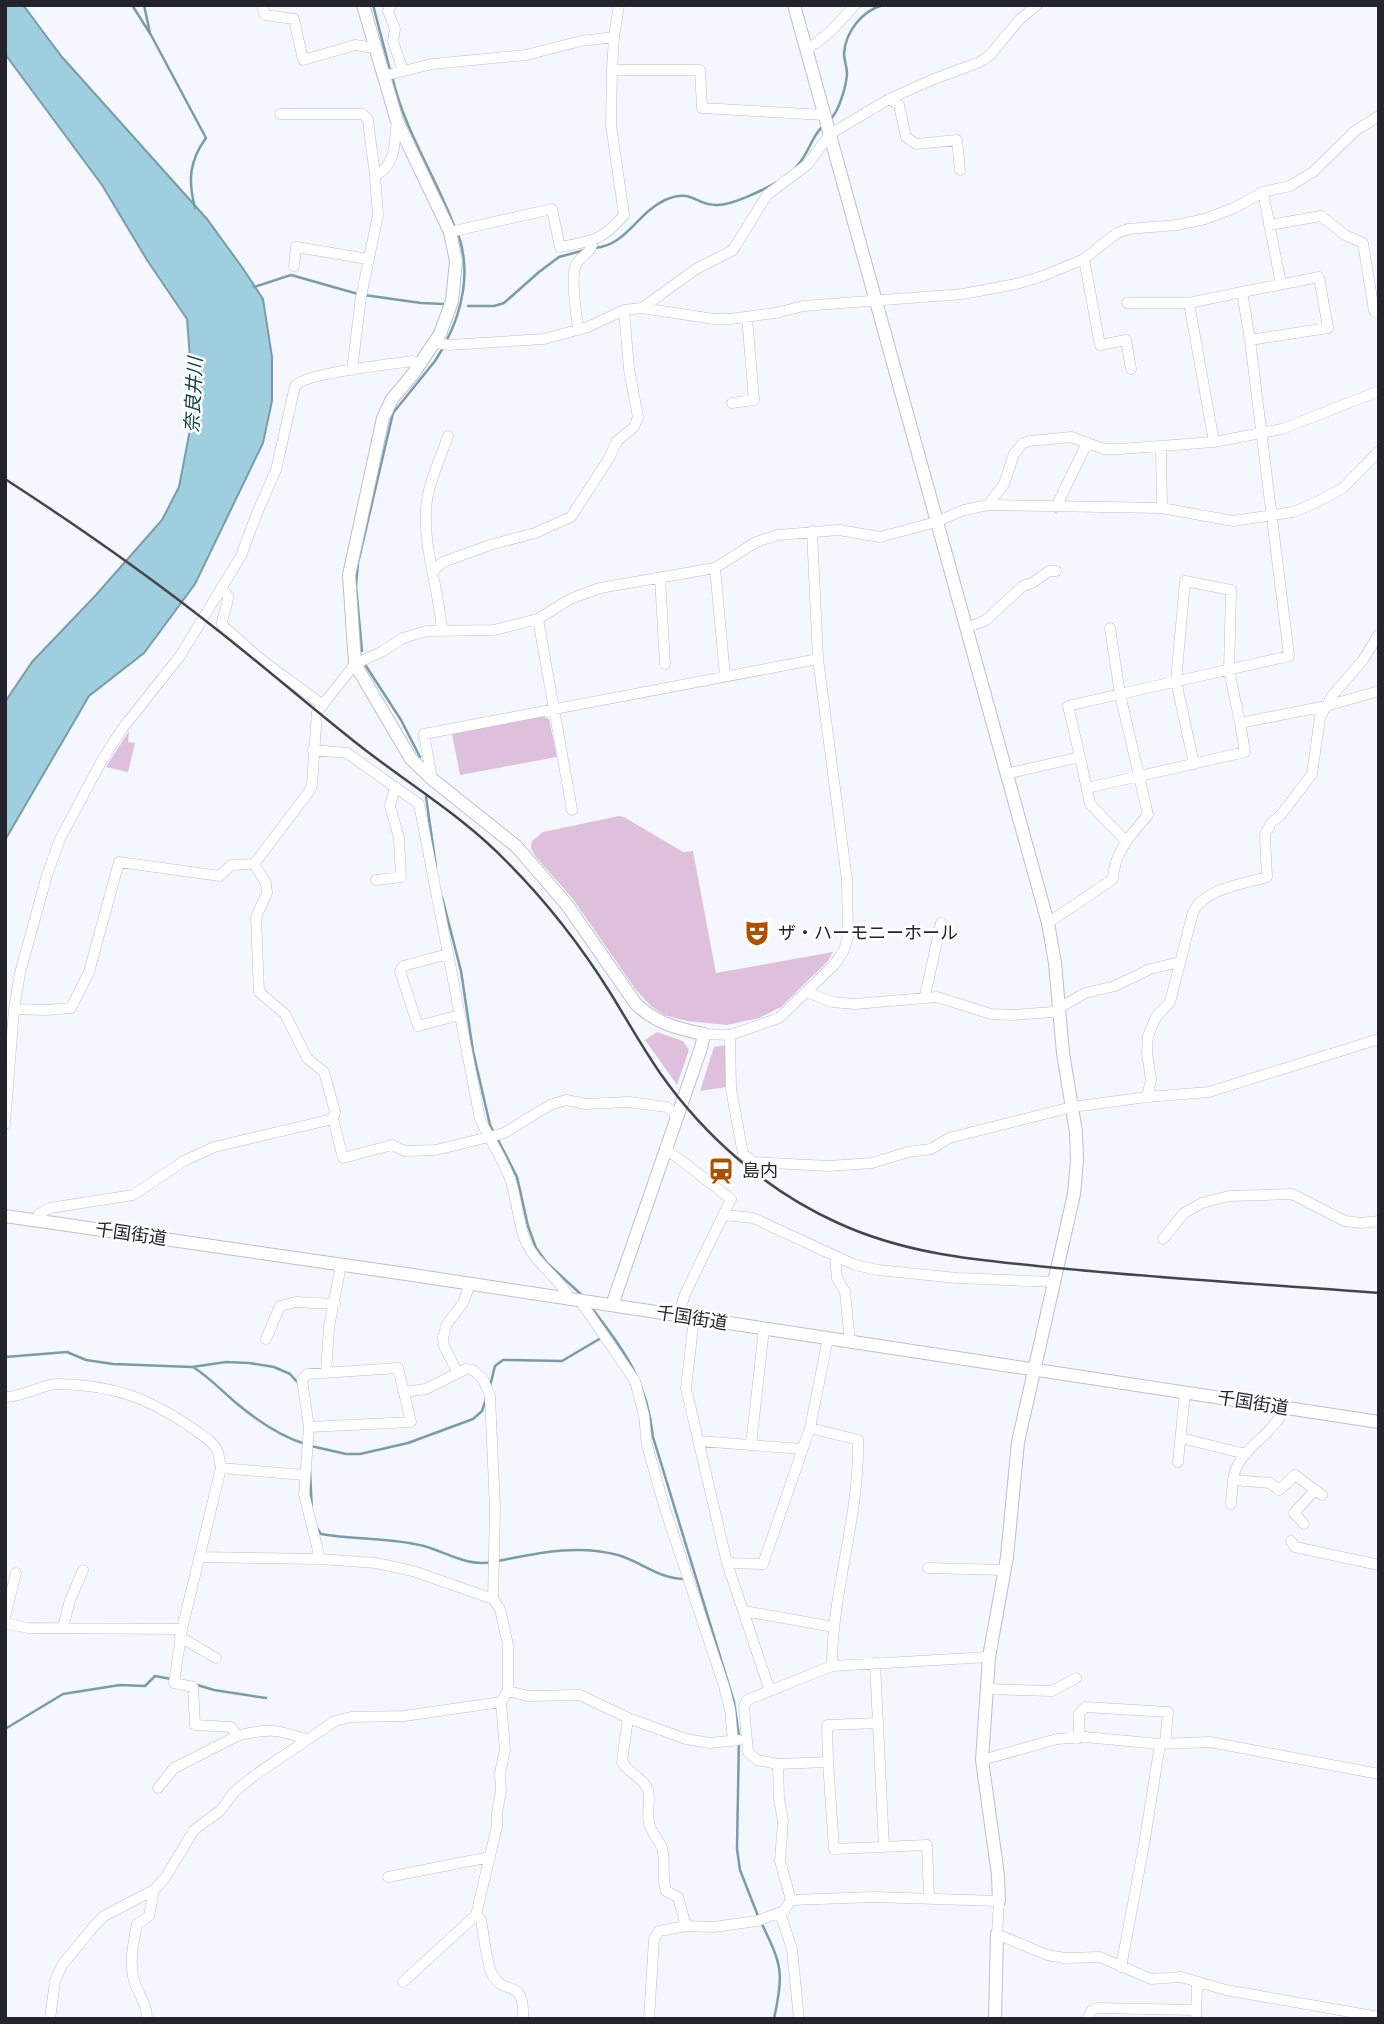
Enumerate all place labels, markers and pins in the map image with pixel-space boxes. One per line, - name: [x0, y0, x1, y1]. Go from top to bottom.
- theatre icon: ザ・ハーモニーホール: [742, 918, 772, 948]
- place label: ザ・ハーモニーホール: [778, 922, 958, 943]
- station icon: 島内: [706, 1156, 736, 1186]
- place label: 島内: [742, 1160, 778, 1181]

